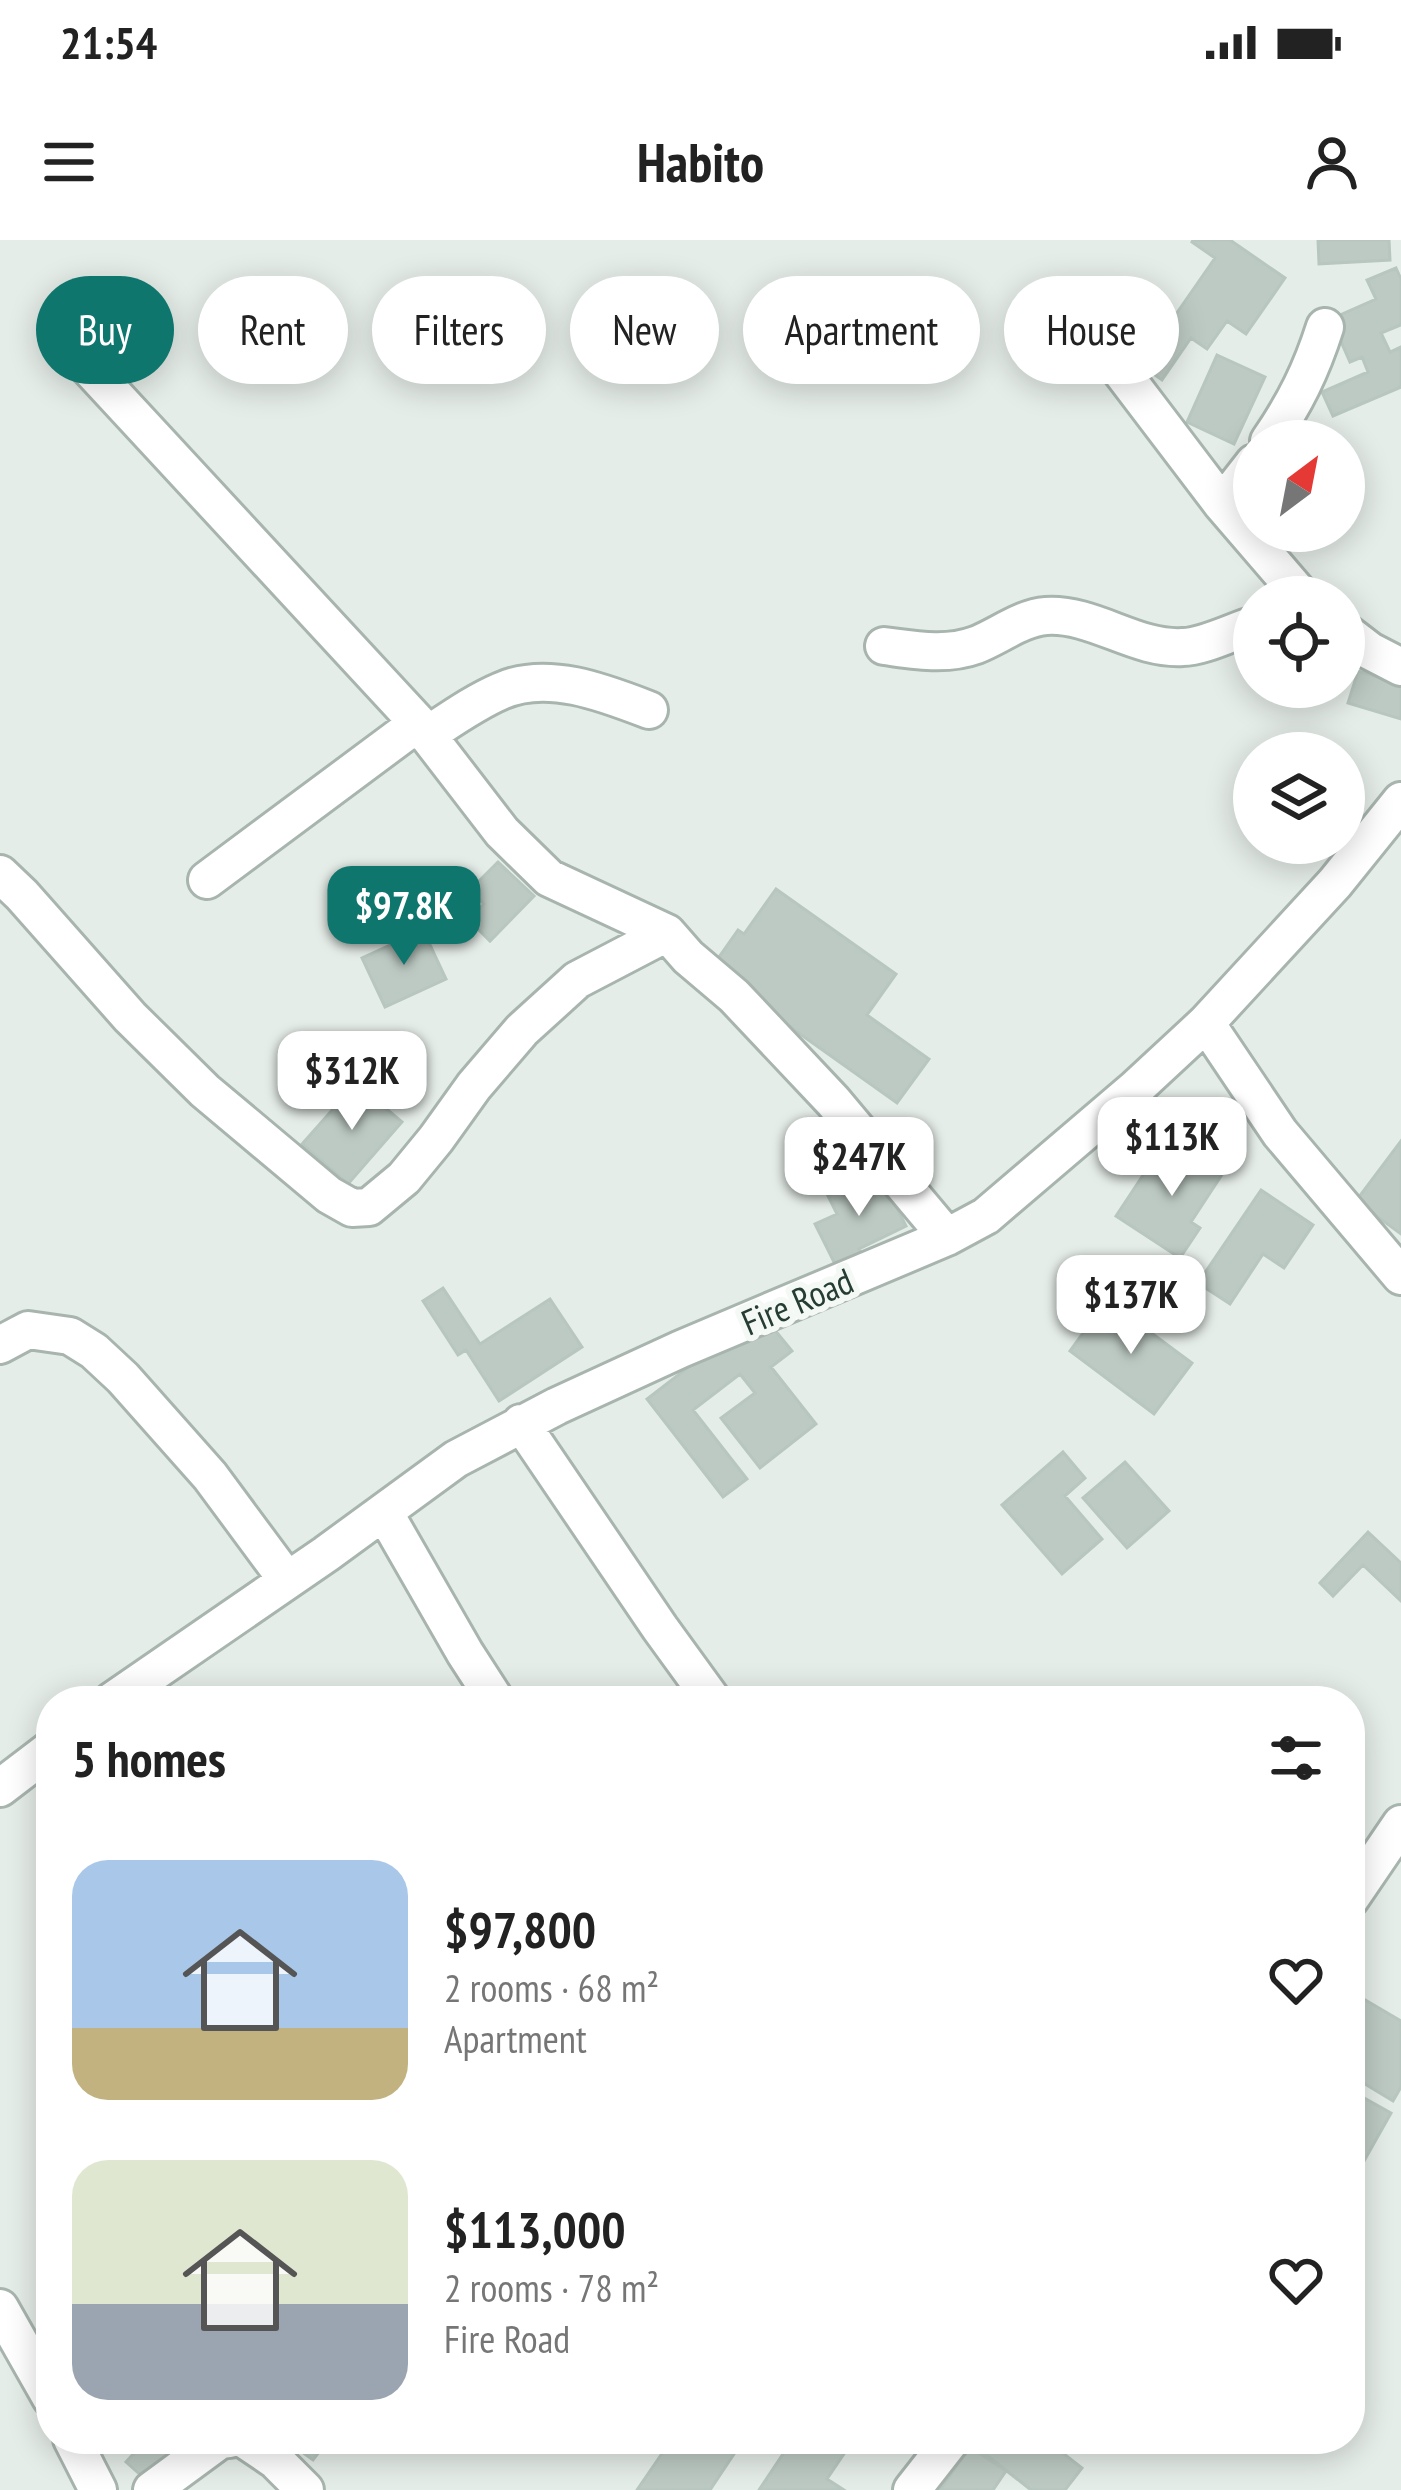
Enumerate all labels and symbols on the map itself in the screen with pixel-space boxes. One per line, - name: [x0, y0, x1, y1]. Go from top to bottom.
- north arrow: [1233, 420, 1365, 552]
- pin: $97.8K: [306, 866, 502, 968]
- pin: $312K: [268, 1031, 436, 1133]
- pin: $113K: [1088, 1097, 1256, 1199]
- pin: $247K: [775, 1117, 943, 1219]
- pin: $137K: [1047, 1255, 1215, 1357]
- street label: Fire Road: [734, 1257, 860, 1345]

